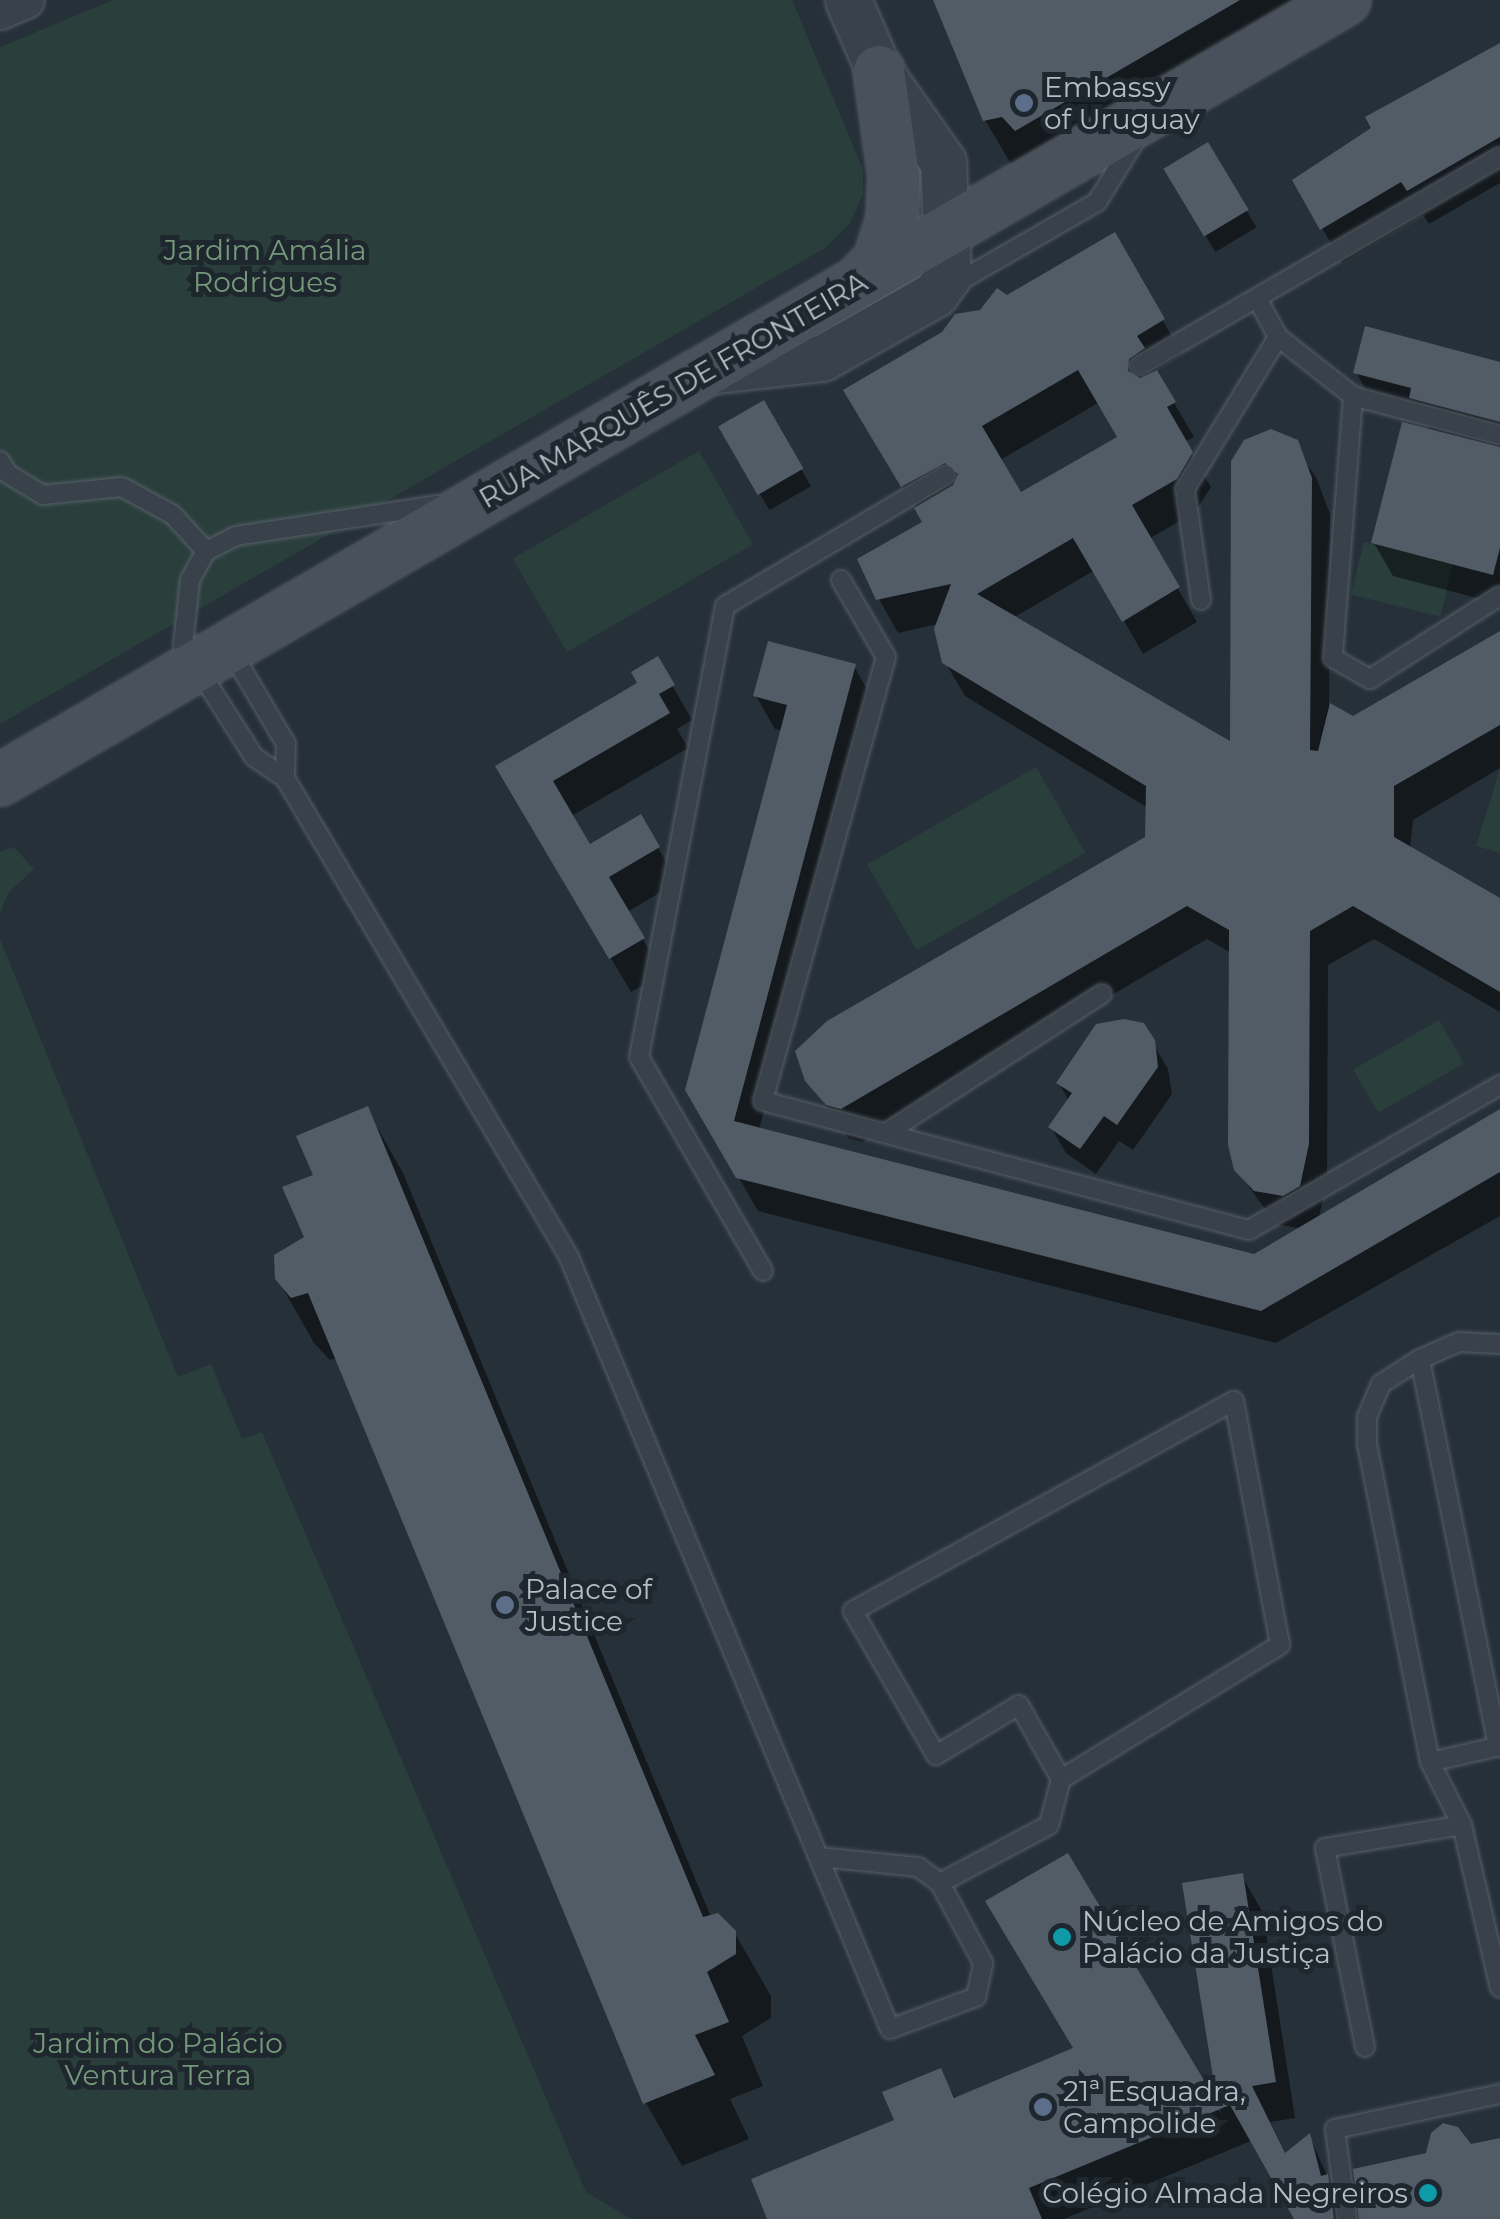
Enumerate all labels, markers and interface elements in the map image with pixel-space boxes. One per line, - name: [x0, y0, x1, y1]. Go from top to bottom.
- place label: Embassy of Uruguay: [1044, 70, 1200, 136]
- marker: Embassy of Uruguay: [1013, 92, 1035, 114]
- park label: Jardim Amália Rodrigues: [164, 233, 366, 299]
- street label: RUA MARQUÊS DE FRONTEIRA: [473, 265, 873, 515]
- place label: Palace of Justice: [525, 1572, 652, 1638]
- marker: Palace of Justice: [494, 1594, 516, 1616]
- place label: Núcleo de Amigos do Palácio da Justiça: [1082, 1904, 1383, 1970]
- marker: Núcleo de Amigos do Palácio da Justiça: [1051, 1926, 1073, 1948]
- park label: Jardim do Palácio Ventura Terra: [33, 2026, 283, 2092]
- place label: 21ª Esquadra, Campolide: [1063, 2074, 1246, 2140]
- marker: 21ª Esquadra, Campolide: [1032, 2096, 1054, 2118]
- place label: Colégio Almada Negreiros: [1042, 2176, 1408, 2210]
- marker: Colégio Almada Negreiros: [1417, 2182, 1439, 2204]

